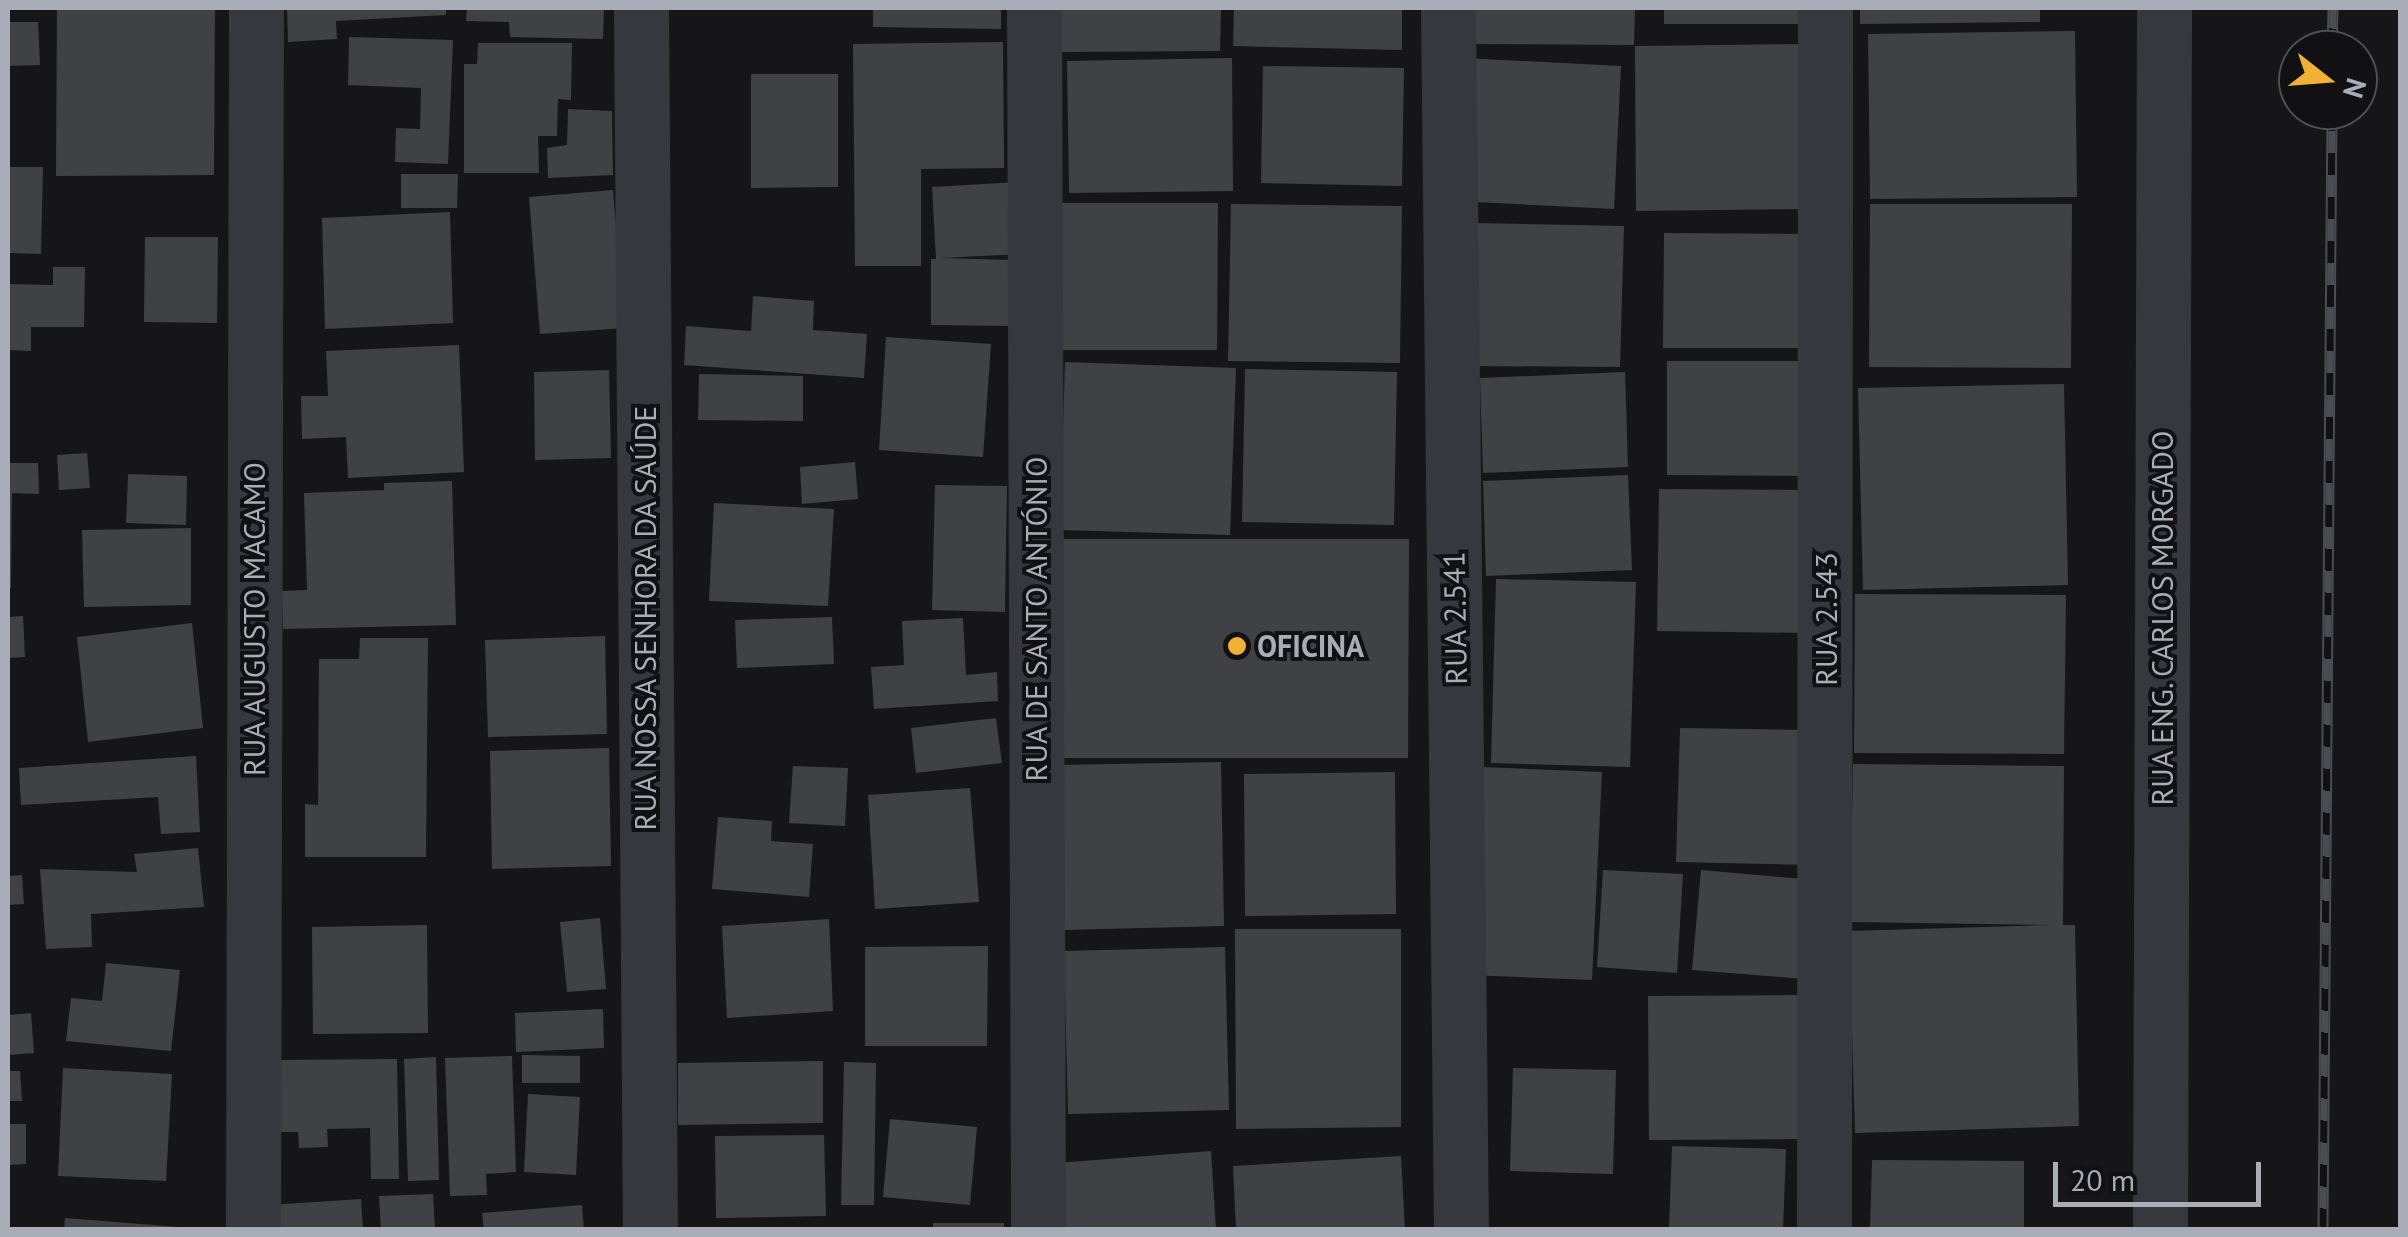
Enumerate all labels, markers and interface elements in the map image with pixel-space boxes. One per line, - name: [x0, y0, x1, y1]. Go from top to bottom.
- north arrow: [2278, 30, 2378, 130]
- text: N: [2335, 74, 2376, 103]
- street label: RUA NOSSA SENHORA DA SAÚDE: [627, 403, 663, 833]
- street label: RUA ENG. CARLOS MORGADO: [2144, 429, 2180, 807]
- street label: RUA DE SANTO ANTÓNIO: [1018, 456, 1054, 782]
- street label: RUA AUGUSTO MACAMO: [236, 461, 272, 777]
- street label: RUA 2.541: [1436, 550, 1474, 686]
- street label: RUA 2.543: [1808, 552, 1844, 686]
- place label: OFICINA: [1257, 628, 1364, 664]
- marker: OFICINA: [1226, 635, 1248, 657]
- scale bar: [2058, 1142, 2266, 1204]
- text: 20 m: [2070, 1160, 2135, 1199]

